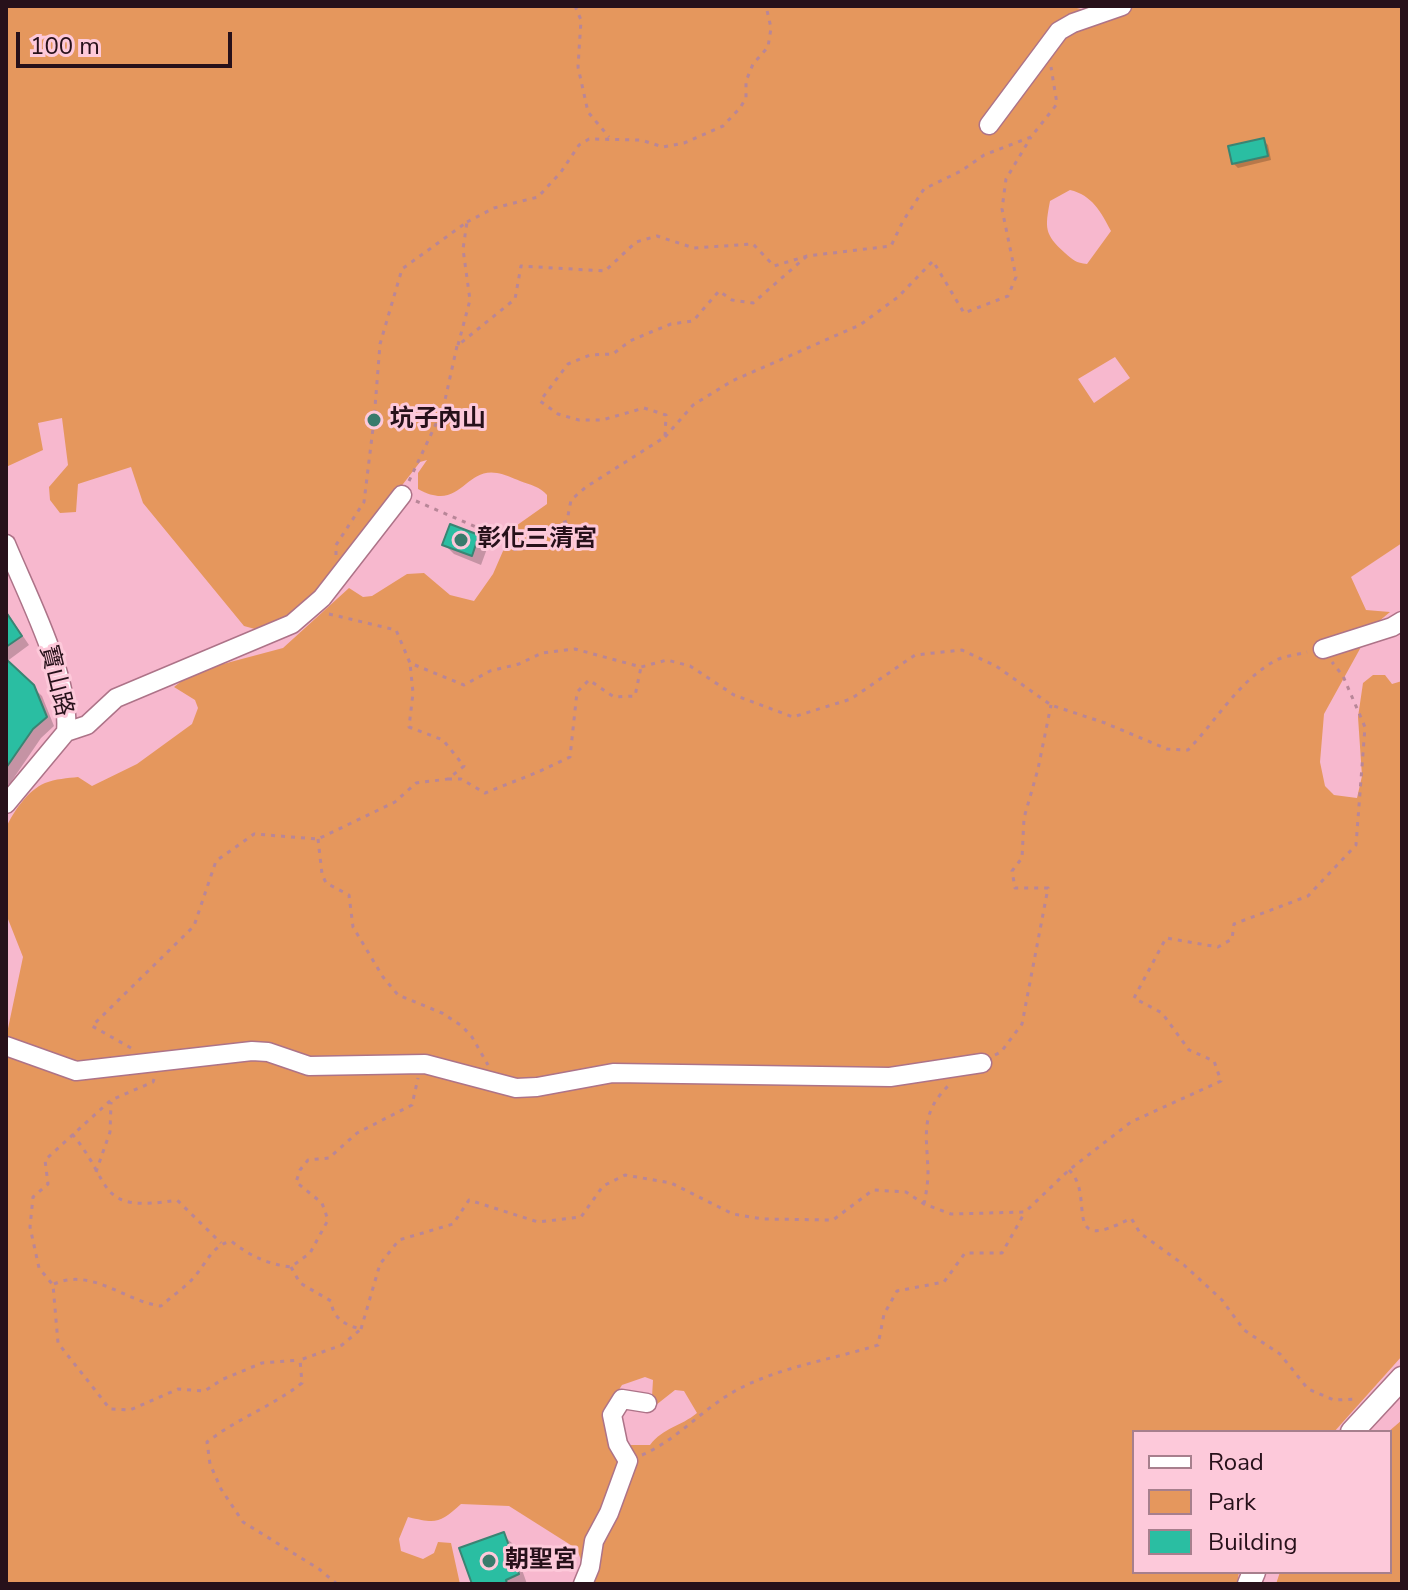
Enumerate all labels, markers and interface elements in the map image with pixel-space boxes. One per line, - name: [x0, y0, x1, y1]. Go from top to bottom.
- scale bar: [20, 16, 236, 66]
- text: 100 m: [30, 30, 100, 62]
- place label: 坑子內山: [390, 406, 486, 434]
- marker: 坑子內山: [365, 411, 383, 429]
- place label: 彰化三清宮: [477, 526, 597, 554]
- marker: 彰化三清宮: [452, 531, 470, 549]
- street label: 寶山路: [32, 643, 78, 719]
- legend: [1132, 1430, 1392, 1574]
- text: Road: [1208, 1446, 1264, 1478]
- text: Park: [1208, 1486, 1256, 1518]
- text: Building: [1208, 1526, 1298, 1558]
- place label: 朝聖宮: [505, 1547, 577, 1575]
- marker: 朝聖宮: [480, 1552, 498, 1570]

